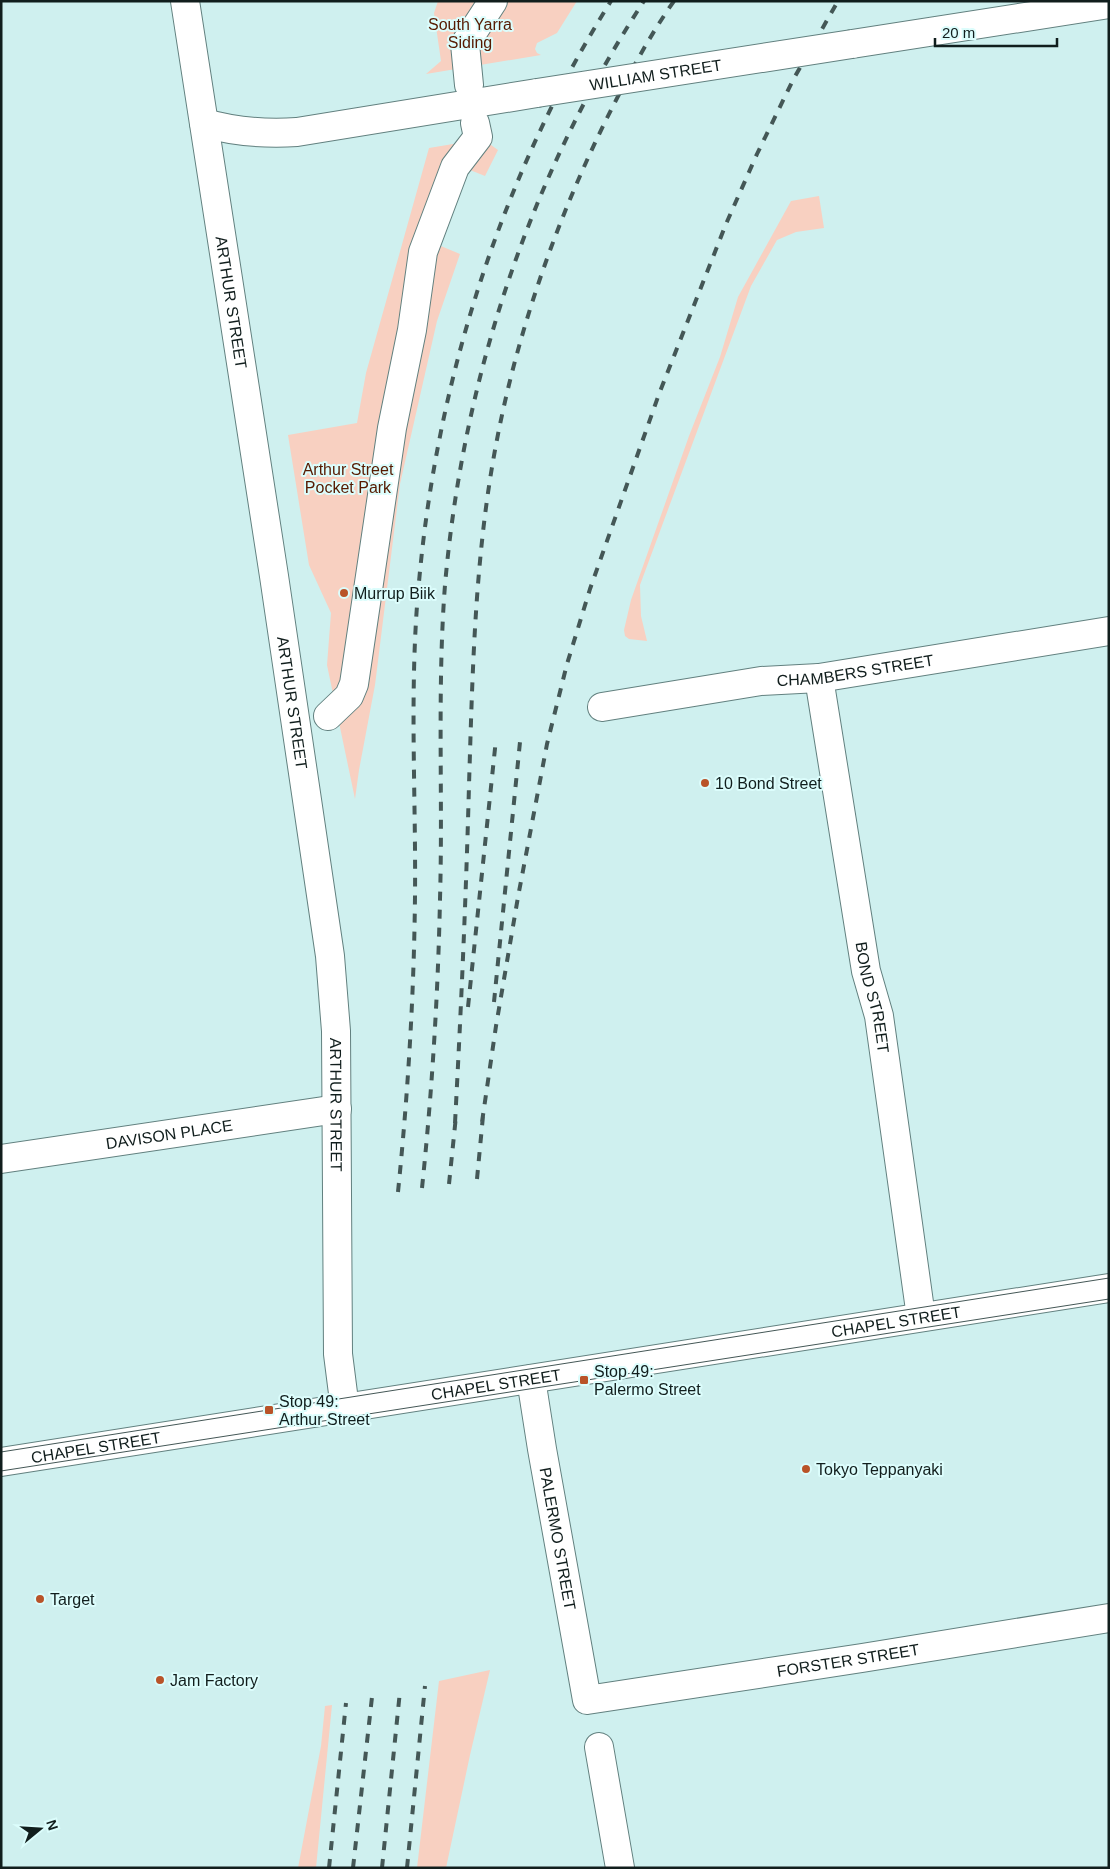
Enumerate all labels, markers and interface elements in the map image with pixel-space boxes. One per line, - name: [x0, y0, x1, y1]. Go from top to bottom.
- scale bar: [935, 15, 1058, 47]
- park label: South Yarra Siding: [428, 16, 512, 51]
- text: 20 m: [942, 24, 975, 41]
- street label: WILLIAM STREET: [588, 56, 723, 93]
- street label: ARTHUR STREET: [213, 235, 250, 370]
- park label: Arthur Street Pocket Park: [303, 461, 394, 496]
- place label: Murrup Biik: [354, 585, 436, 602]
- marker: Murrup Biik: [338, 587, 350, 599]
- street label: ARTHUR STREET: [275, 635, 311, 771]
- street label: CHAMBERS STREET: [776, 651, 935, 689]
- place label: 10 Bond Street: [715, 775, 822, 792]
- marker: 10 Bond Street: [699, 777, 711, 789]
- street label: BOND STREET: [853, 940, 893, 1054]
- street label: ARTHUR STREET: [328, 1038, 345, 1172]
- street label: DAVISON PLACE: [105, 1116, 234, 1152]
- street label: CHAPEL STREET: [830, 1303, 962, 1340]
- place label: Stop 49: Palermo Street: [594, 1363, 701, 1398]
- street label: CHAPEL STREET: [430, 1366, 562, 1403]
- marker: Stop 49: Palermo Street: [578, 1374, 590, 1386]
- place label: Stop 49: Arthur Street: [279, 1393, 370, 1428]
- marker: Stop 49: Arthur Street: [263, 1404, 275, 1416]
- street label: CHAPEL STREET: [30, 1429, 162, 1466]
- place label: Tokyo Teppanyaki: [816, 1461, 943, 1478]
- marker: Tokyo Teppanyaki: [800, 1463, 812, 1475]
- street label: PALERMO STREET: [537, 1466, 579, 1612]
- place label: Target: [50, 1591, 95, 1608]
- marker: Target: [34, 1593, 46, 1605]
- street label: FORSTER STREET: [776, 1640, 921, 1679]
- place label: Jam Factory: [170, 1672, 258, 1689]
- marker: Jam Factory: [154, 1674, 166, 1686]
- north arrow: [15, 1804, 65, 1854]
- text: N: [43, 1818, 62, 1832]

